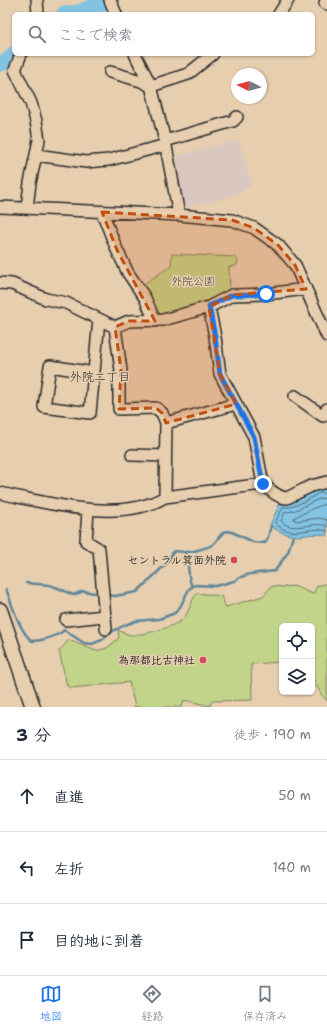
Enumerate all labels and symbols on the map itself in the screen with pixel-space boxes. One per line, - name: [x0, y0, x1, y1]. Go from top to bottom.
- north arrow: [231, 68, 267, 104]
- park label: 外院公園: [171, 274, 215, 289]
- route start: [257, 285, 275, 303]
- district label: 外院二丁目: [70, 369, 130, 385]
- route end: [254, 475, 272, 493]
- place label: セントラル箕面外院: [127, 553, 226, 568]
- marker: セントラル箕面外院: [229, 555, 239, 565]
- place label: 為那都比古神社: [118, 653, 195, 668]
- marker: 為那都比古神社: [198, 655, 208, 665]

